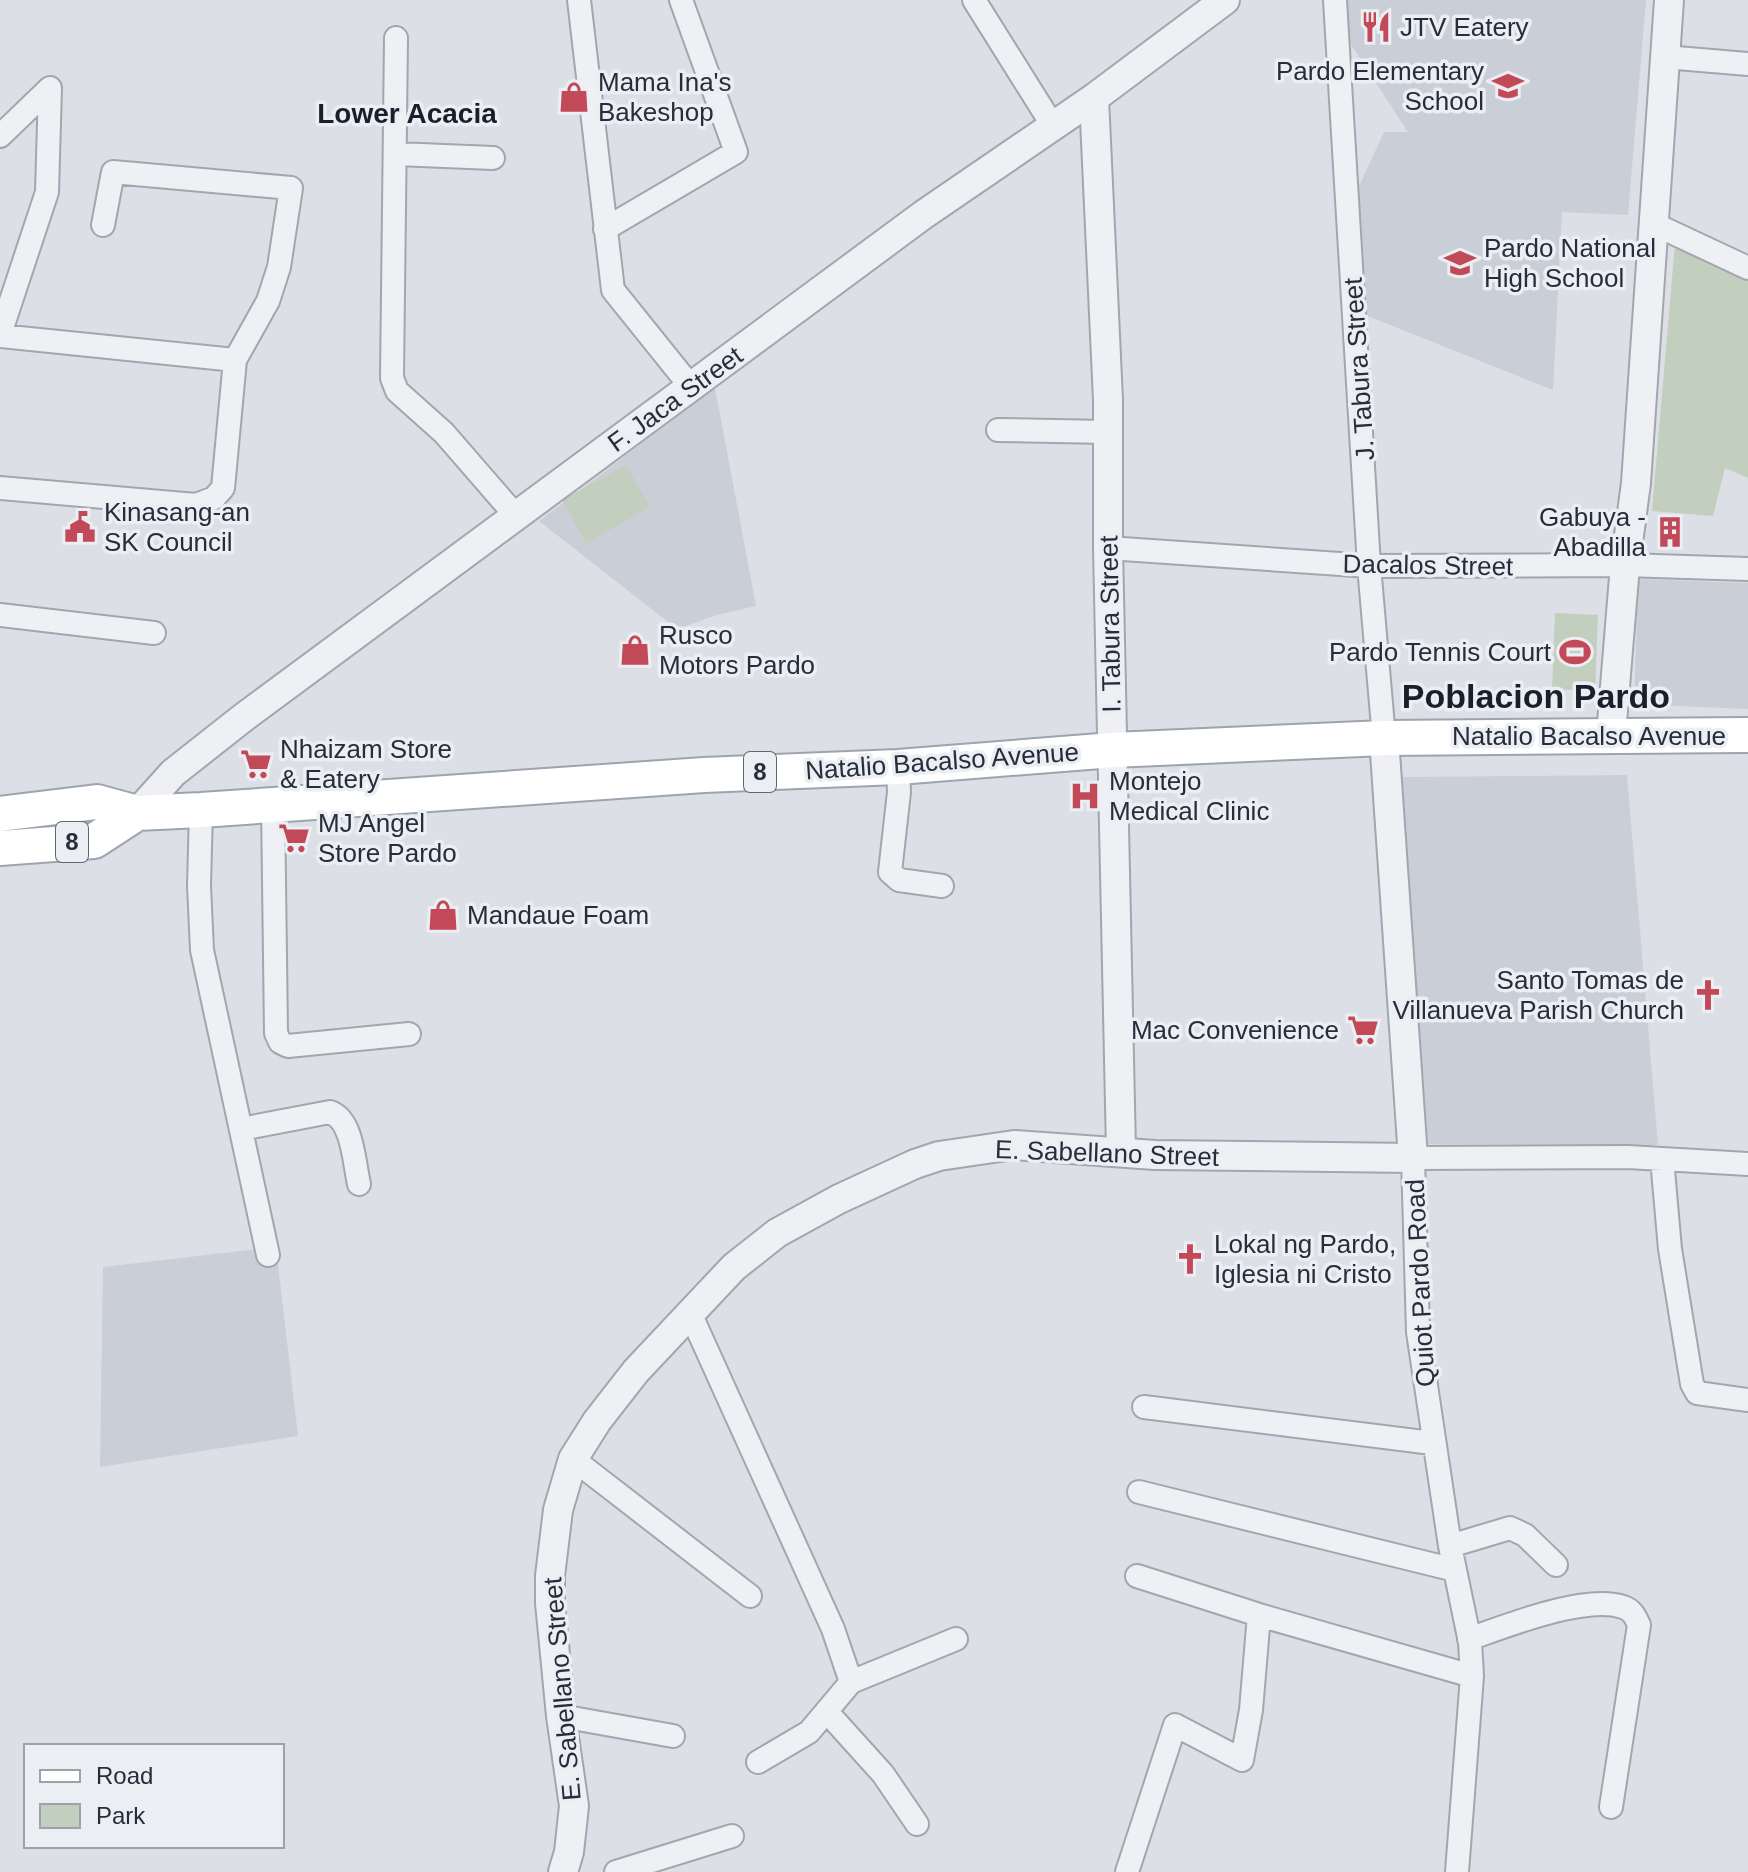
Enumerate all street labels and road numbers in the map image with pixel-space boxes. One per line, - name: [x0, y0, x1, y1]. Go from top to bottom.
- street label: J. Tabura Street: [1338, 276, 1380, 461]
- street label: F. Jaca Street: [602, 340, 749, 458]
- street label: I. Tabura Street: [1093, 534, 1127, 713]
- street label: Dacalos Street: [1342, 549, 1514, 581]
- street label: Natalio Bacalso Avenue: [1452, 721, 1726, 751]
- street label: Natalio Bacalso Avenue: [804, 736, 1080, 786]
- road number: 8: [744, 752, 776, 792]
- road number: 8: [56, 822, 88, 862]
- street label: E. Sabellano Street: [995, 1134, 1220, 1172]
- street label: Quiot Pardo Road: [1400, 1178, 1440, 1388]
- street label: E. Sabellano Street: [537, 1575, 587, 1802]

